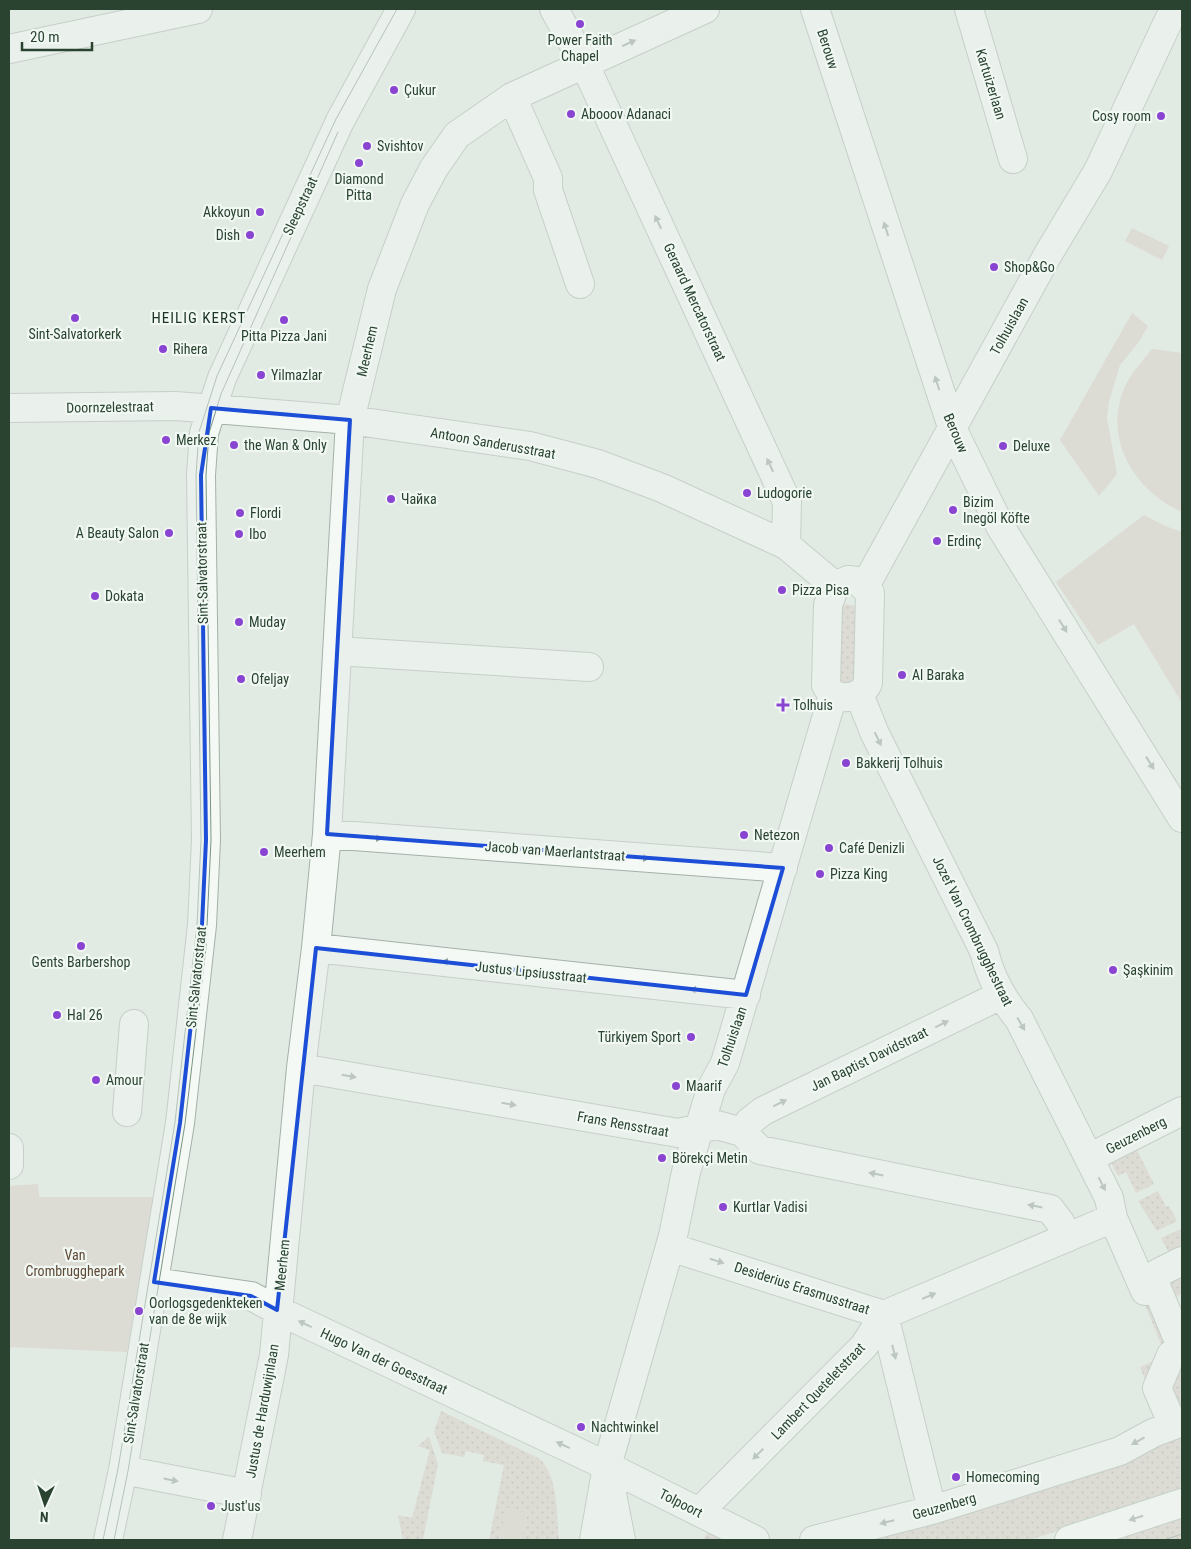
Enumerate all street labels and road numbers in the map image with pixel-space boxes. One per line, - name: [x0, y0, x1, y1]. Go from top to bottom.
- street label: Berouw: [814, 27, 842, 71]
- street label: Kartuizerlaan: [973, 47, 1009, 121]
- street label: Sleepstraat: [280, 174, 320, 238]
- street label: Geraard Mercatorstraat: [661, 240, 729, 364]
- street label: Tolhuislaan: [987, 294, 1031, 358]
- street label: Meerhem: [353, 324, 381, 378]
- street label: Doornzelestraat: [66, 398, 154, 416]
- street label: Berouw: [941, 411, 971, 455]
- street label: Antoon Sanderusstraat: [429, 424, 557, 462]
- street label: Sint-Salvatorstraat: [193, 522, 211, 624]
- street label: Jacob van Maerlantstraat: [484, 838, 626, 864]
- street label: Jozef Van Crombrugghestraat: [930, 853, 1016, 1009]
- street label: Sint-Salvatorstraat: [183, 925, 209, 1029]
- street label: Justus Lipsiusstraat: [474, 958, 588, 986]
- street label: Tolhuislaan: [714, 1004, 750, 1070]
- street label: Jan Baptist Davidstraat: [808, 1024, 930, 1094]
- street label: Frans Rensstraat: [576, 1108, 670, 1140]
- street label: Geuzenberg: [1103, 1113, 1169, 1157]
- street label: Meerhem: [271, 1238, 293, 1292]
- street label: Desiderius Erasmusstraat: [732, 1259, 872, 1317]
- street label: Hugo Van der Goesstraat: [318, 1325, 450, 1397]
- street label: Lambert Queteletstraat: [768, 1339, 868, 1443]
- street label: Sint-Salvatorstraat: [120, 1341, 152, 1445]
- street label: Justus de Harduwijnlaan: [242, 1343, 282, 1479]
- street label: Tolpoort: [657, 1485, 705, 1521]
- street label: Geuzenberg: [910, 1489, 978, 1523]

